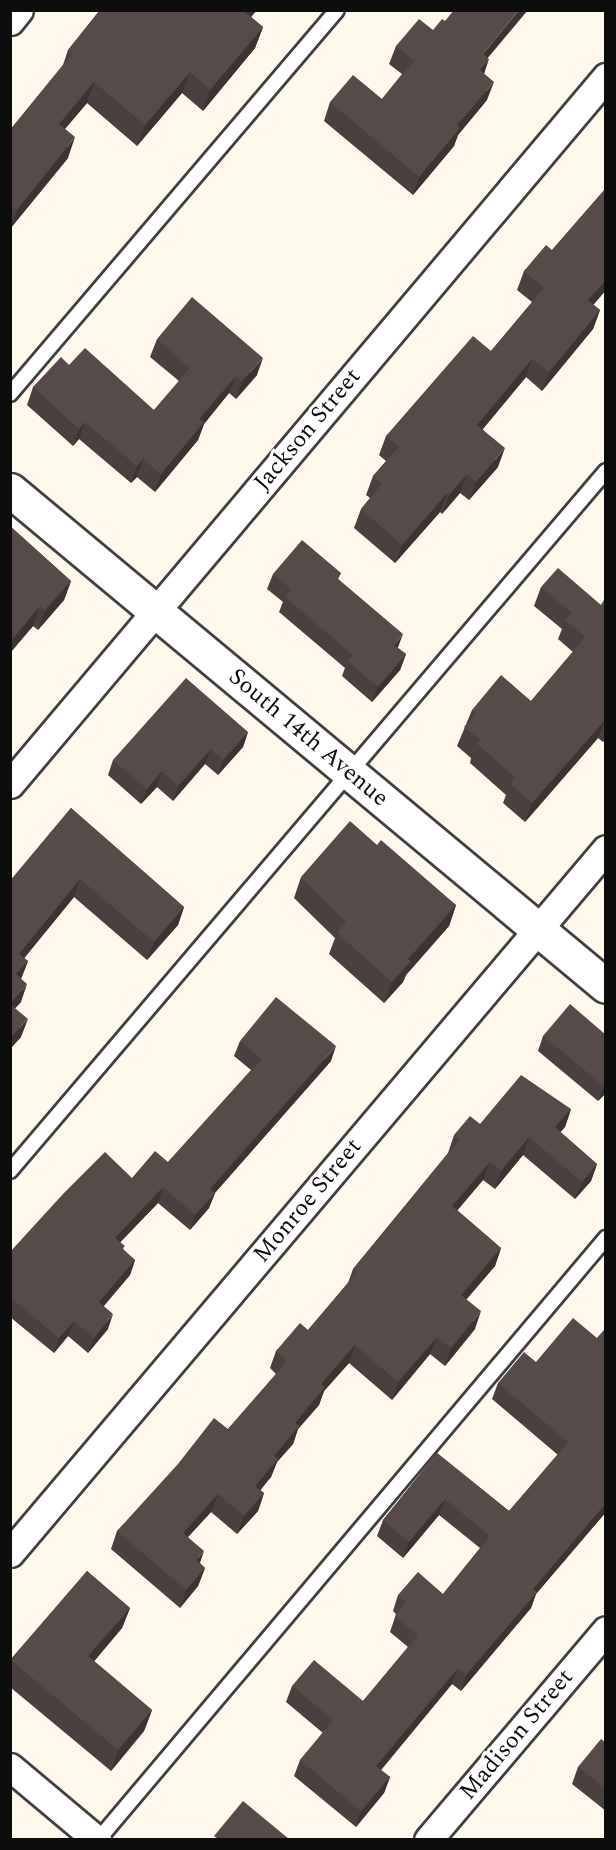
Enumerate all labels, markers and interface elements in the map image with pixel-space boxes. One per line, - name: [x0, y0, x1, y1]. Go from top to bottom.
- street label: Jackson Street: [248, 363, 368, 497]
- street label: South 14th Avenue: [222, 663, 394, 813]
- street label: Monroe Street: [248, 1133, 368, 1269]
- street label: Madison Street: [454, 1664, 580, 1806]

